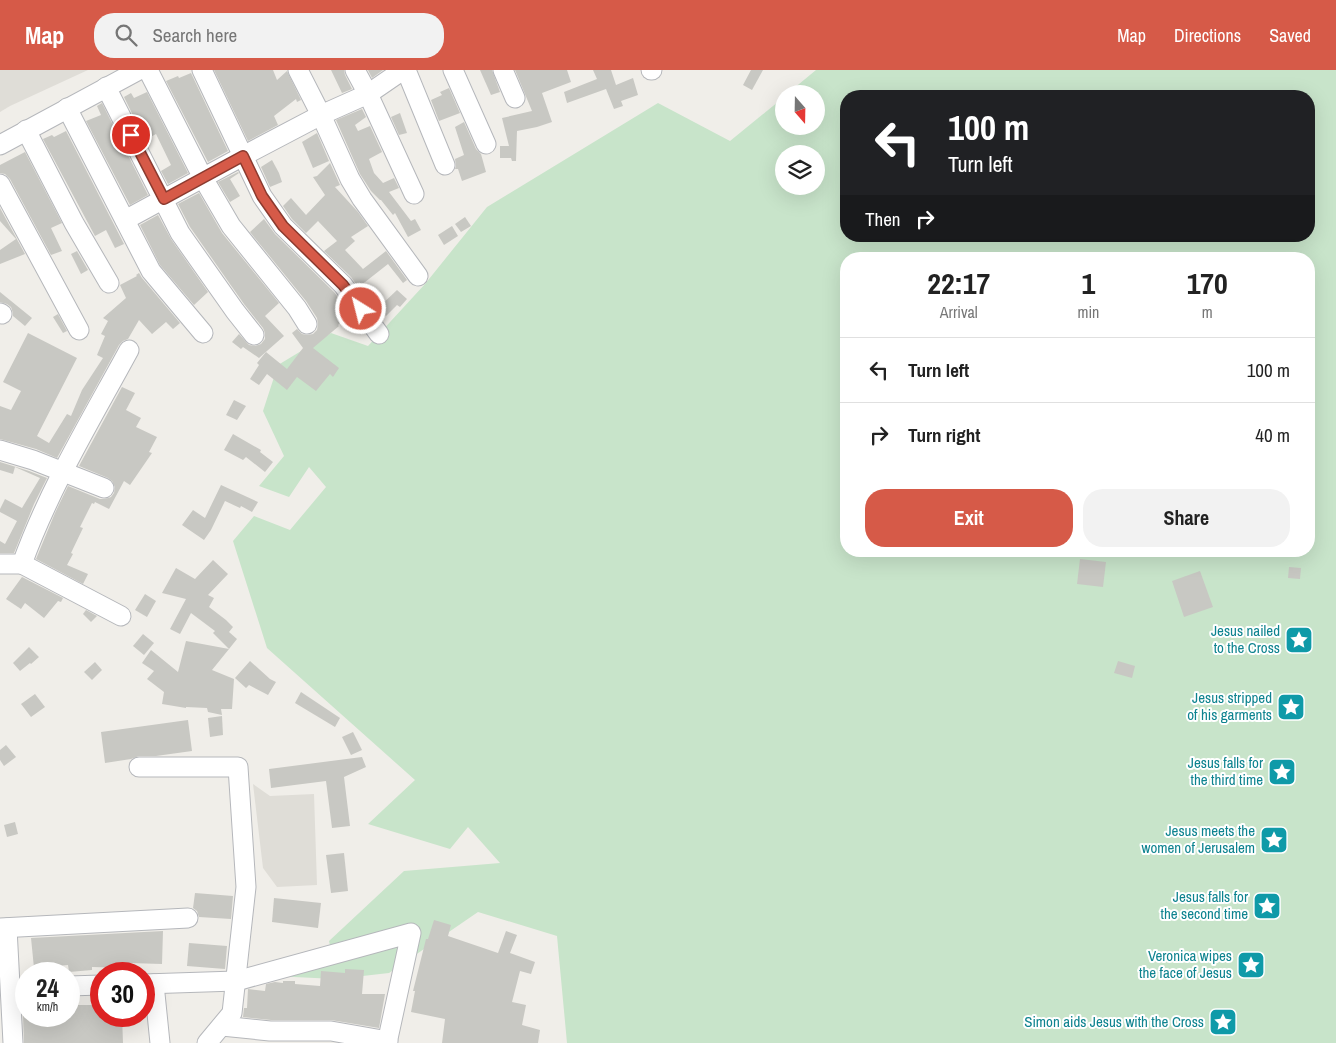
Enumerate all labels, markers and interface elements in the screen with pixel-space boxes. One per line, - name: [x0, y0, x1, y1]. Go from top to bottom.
- search box: [94, 13, 444, 58]
- text: Map: [25, 19, 64, 51]
- icon: search: [112, 21, 140, 49]
- text: Search here: [152, 22, 237, 48]
- text: Map: [1117, 23, 1146, 48]
- text: Directions: [1174, 23, 1241, 48]
- text: Saved: [1269, 23, 1311, 48]
- north arrow: [775, 85, 825, 135]
- map controls: [775, 85, 825, 195]
- text: 100 m: [948, 104, 1029, 151]
- icon: left: [865, 110, 930, 175]
- pin: [110, 114, 152, 156]
- icon: arrive: [117, 121, 145, 149]
- button: layers: [775, 145, 825, 195]
- text: Turn left: [948, 149, 1013, 179]
- icon: right: [911, 205, 939, 233]
- text: Then: [865, 206, 901, 232]
- text: 22:17: [927, 263, 990, 303]
- text: 1: [1082, 263, 1095, 303]
- text: 170: [1187, 263, 1228, 303]
- position arrow: [334, 282, 386, 334]
- text: Arrival: [940, 301, 978, 323]
- text: min: [1077, 301, 1099, 323]
- text: m: [1202, 301, 1213, 323]
- icon: left: [865, 356, 893, 384]
- text: Turn left: [908, 357, 969, 383]
- text: 100 m: [1247, 357, 1290, 383]
- icon: right: [865, 421, 893, 449]
- text: Turn right: [908, 422, 980, 448]
- text: 40 m: [1255, 422, 1290, 448]
- button: Exit: [865, 489, 1073, 547]
- button: Share: [1083, 489, 1290, 547]
- place label: Jesus nailed to the Cross: [1211, 620, 1280, 658]
- place icon: Jesus nailed to the Cross: [1284, 625, 1314, 655]
- place label: Jesus stripped of his garments: [1187, 687, 1272, 725]
- place icon: Jesus stripped of his garments: [1276, 692, 1306, 722]
- place label: Jesus falls for the third time: [1188, 752, 1263, 790]
- place icon: Jesus falls for the third time: [1267, 757, 1297, 787]
- place label: Jesus meets the women of Jerusalem: [1142, 820, 1255, 858]
- place icon: Jesus meets the women of Jerusalem: [1259, 825, 1289, 855]
- place label: Jesus falls for the second time: [1160, 886, 1248, 924]
- place icon: Jesus falls for the second time: [1252, 891, 1282, 921]
- place label: Veronica wipes the face of Jesus: [1139, 945, 1232, 983]
- place icon: Veronica wipes the face of Jesus: [1236, 950, 1266, 980]
- speed limit sign: 30: [90, 962, 155, 1027]
- text: 24: [36, 971, 59, 1005]
- text: km/h: [37, 999, 58, 1015]
- place icon: Simon aids Jesus with the Cross: [1208, 1007, 1238, 1037]
- place label: Simon aids Jesus with the Cross: [1024, 1011, 1204, 1032]

